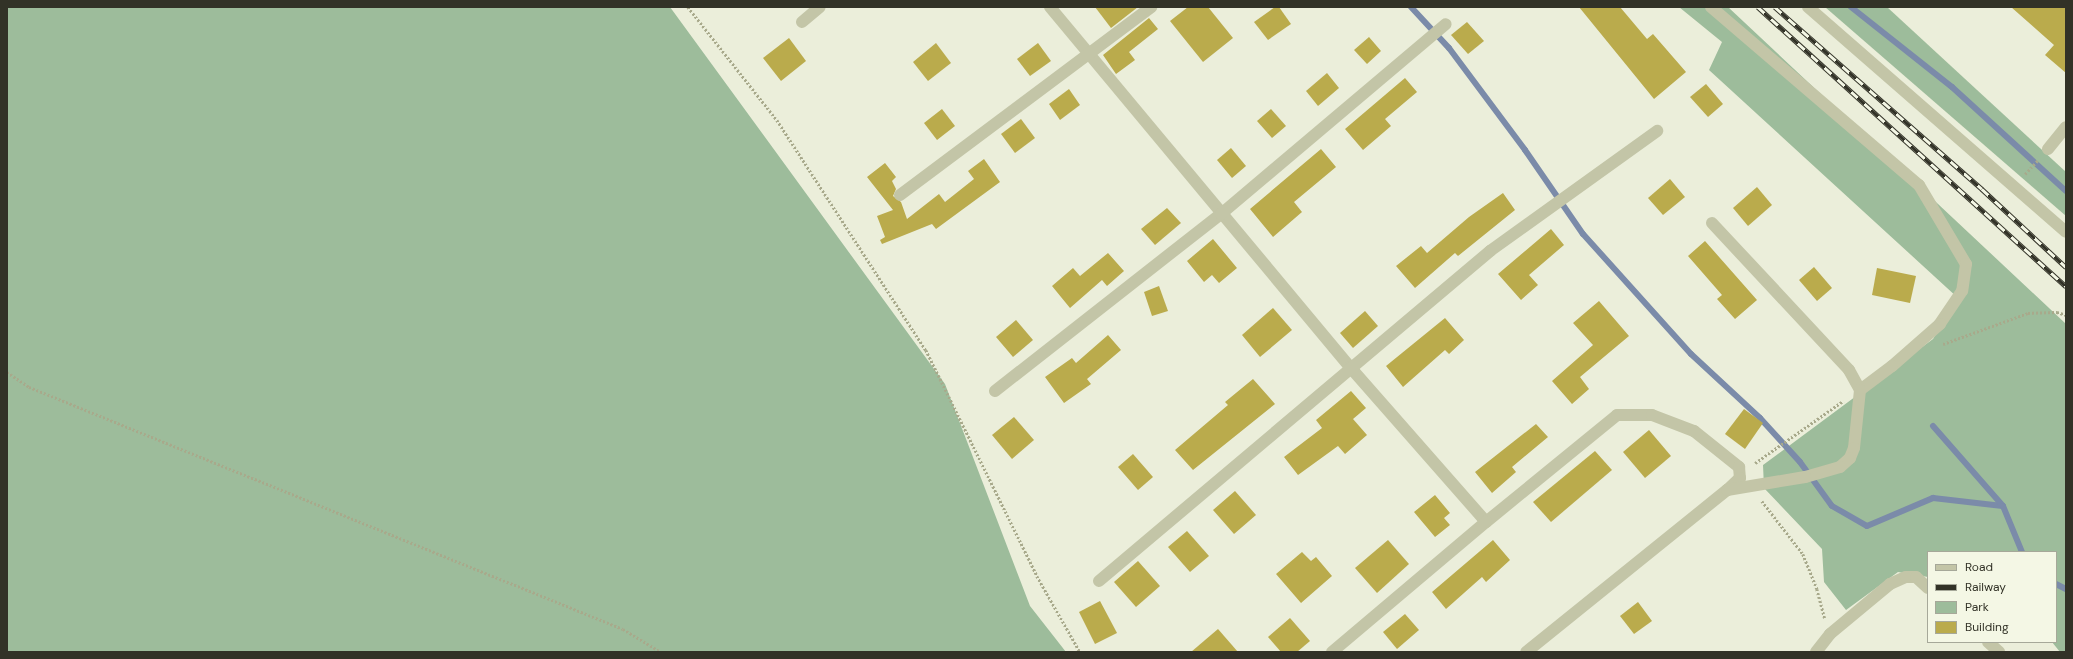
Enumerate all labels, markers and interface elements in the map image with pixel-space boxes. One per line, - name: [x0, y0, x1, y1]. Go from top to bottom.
- legend: [1927, 551, 2057, 643]
- text: Road: [1965, 559, 1993, 575]
- text: Railway: [1965, 579, 2006, 595]
- text: Park: [1965, 599, 1989, 615]
- text: Building: [1965, 619, 2009, 635]

